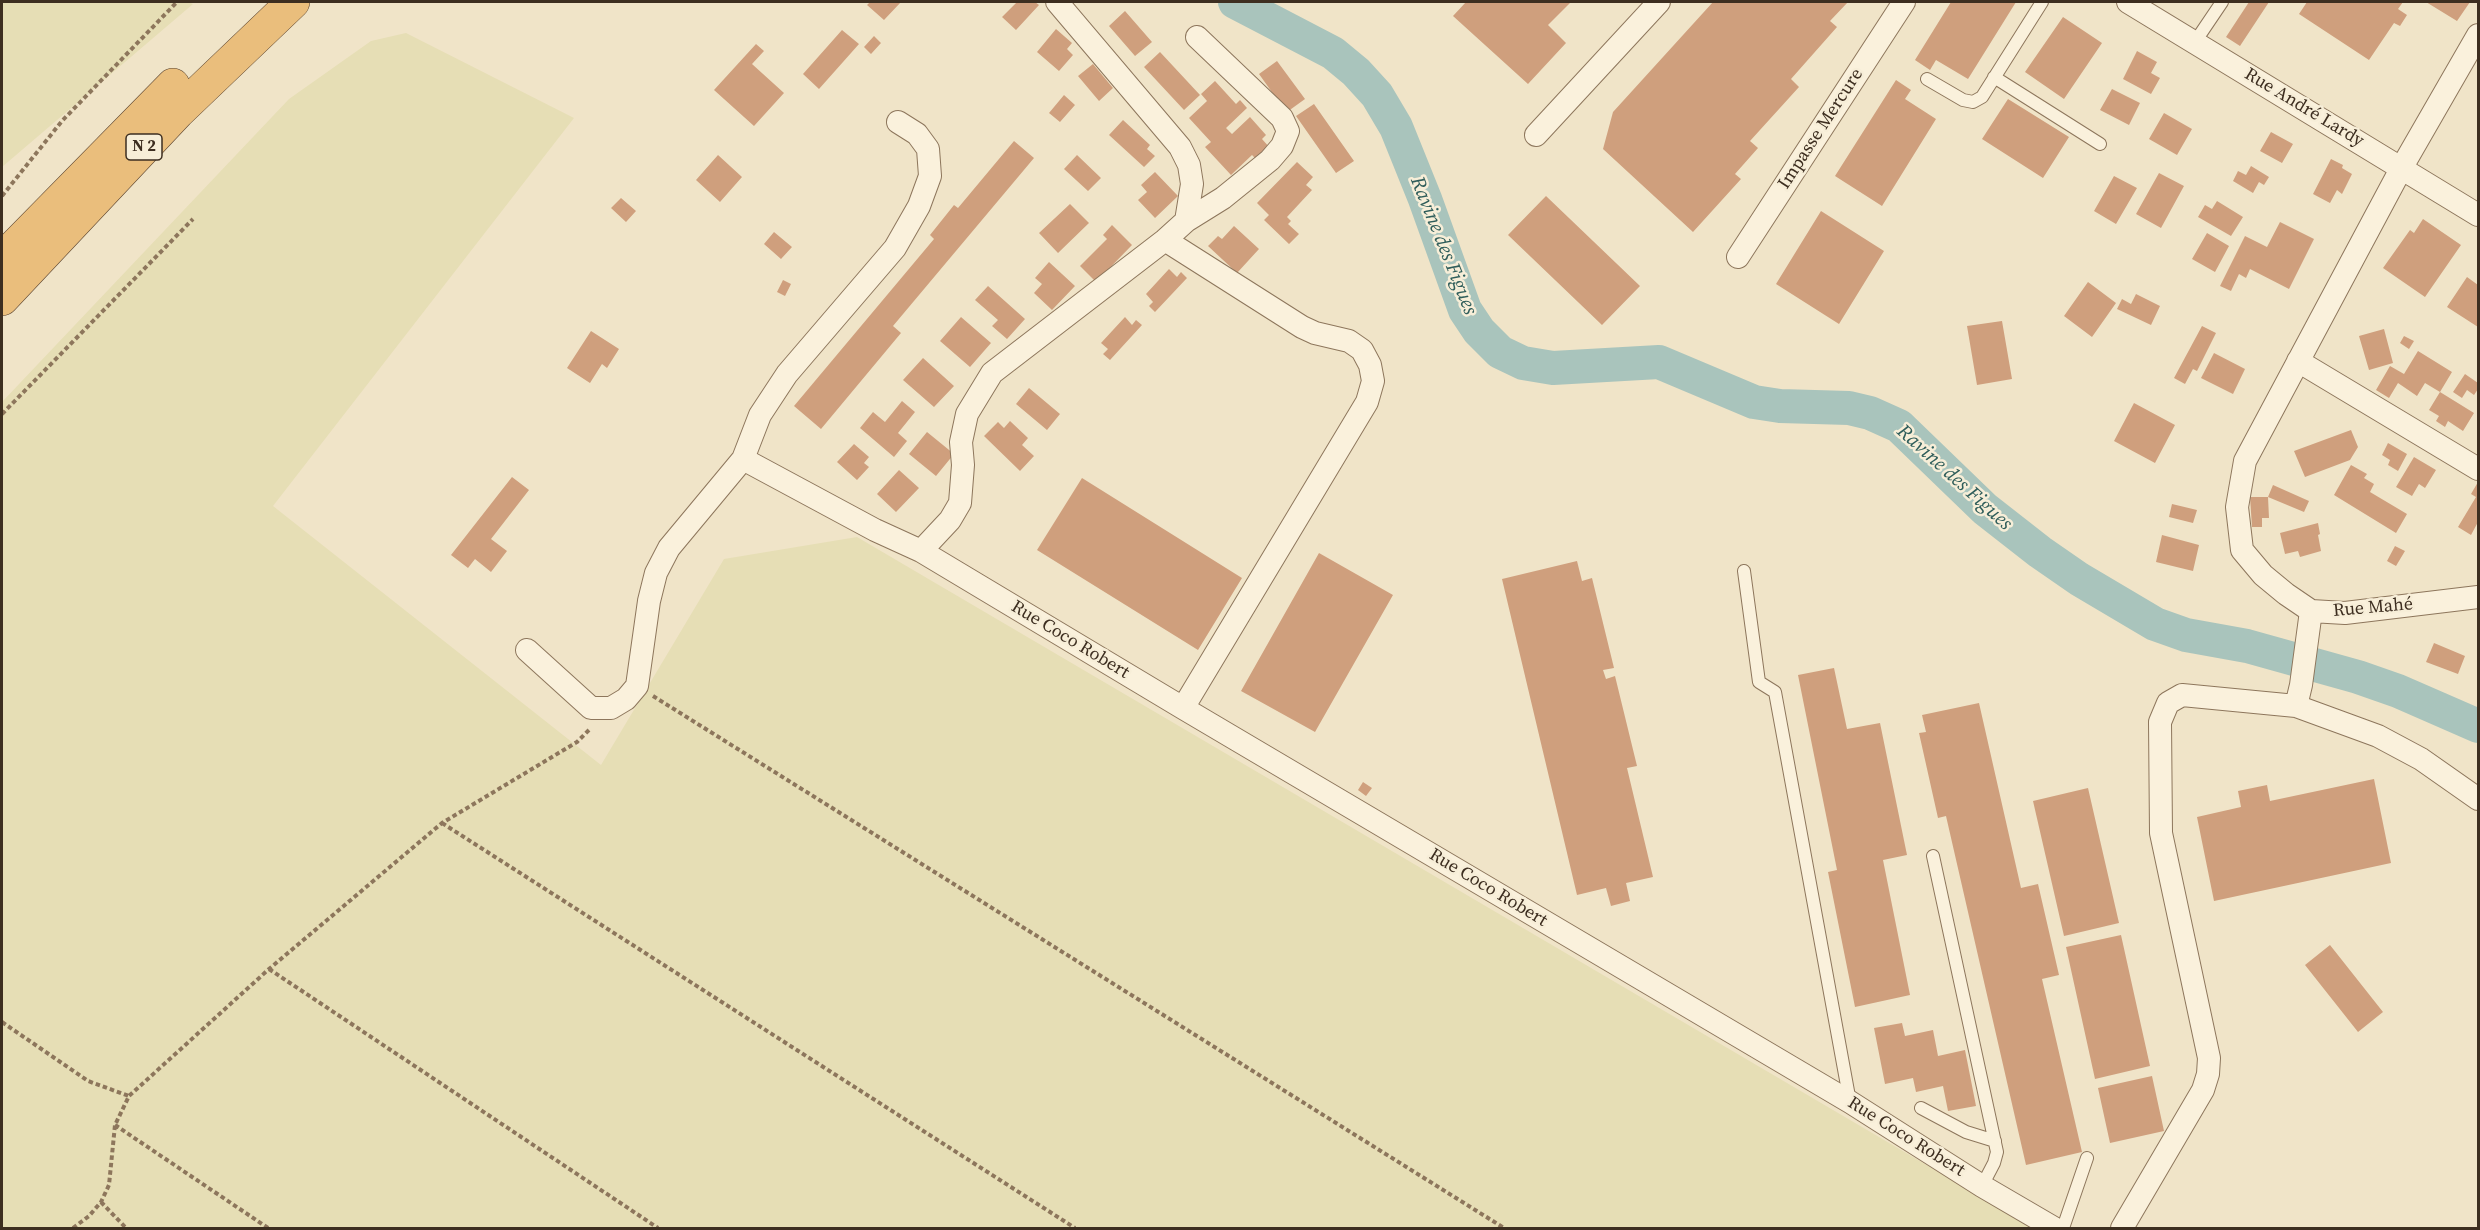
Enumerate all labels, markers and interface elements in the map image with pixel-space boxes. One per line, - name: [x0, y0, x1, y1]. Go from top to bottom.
- street label: Rue André Lardy: [2240, 64, 2368, 152]
- street label: Impasse Mercure: [1774, 65, 1868, 193]
- road number: N 2: [126, 134, 162, 160]
- water label: Ravine des Figues: [1404, 173, 1482, 319]
- water label: Ravine des Figues: [1891, 420, 2017, 536]
- street label: Rue Mahé: [2332, 594, 2414, 622]
- street label: Rue Coco Robert: [1007, 596, 1133, 684]
- street label: Rue Coco Robert: [1425, 844, 1551, 932]
- street label: Rue Coco Robert: [1843, 1092, 1969, 1182]

